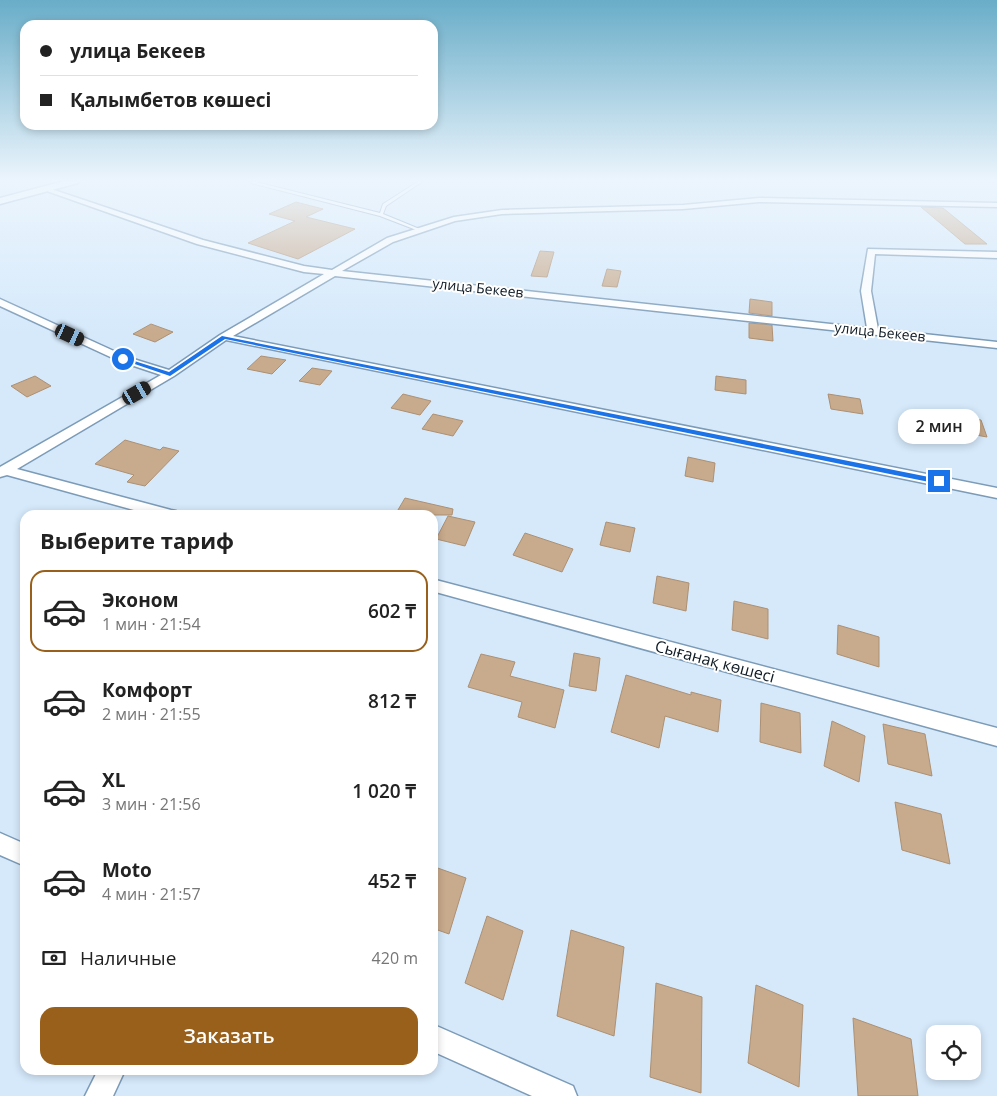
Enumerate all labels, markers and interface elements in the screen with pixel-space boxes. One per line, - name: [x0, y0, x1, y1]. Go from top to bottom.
- text: улица Бекеев: [70, 38, 206, 64]
- text: Қалымбетов көшесі: [70, 87, 271, 113]
- street label: улица Бекеев: [432, 273, 525, 302]
- street label: улица Бекеев: [834, 317, 927, 346]
- car: [53, 322, 86, 348]
- route start: [112, 348, 134, 370]
- car: [120, 379, 153, 407]
- callout: 2 мин: [898, 408, 980, 444]
- text: 2 мин: [915, 415, 963, 437]
- route end: [928, 470, 950, 492]
- text: Выберите тариф: [40, 525, 234, 555]
- text: Эконом: [102, 587, 179, 613]
- icon: car: [42, 589, 87, 634]
- text: 602 ₸: [368, 598, 416, 624]
- text: 1 мин · 21:54: [102, 613, 201, 635]
- street label: Сығанақ көшесі: [653, 634, 777, 688]
- text: Комфорт: [102, 677, 192, 703]
- icon: car: [42, 679, 87, 724]
- text: 812 ₸: [368, 688, 416, 714]
- text: 2 мин · 21:55: [102, 703, 201, 725]
- text: XL: [102, 767, 125, 793]
- icon: car: [42, 769, 87, 814]
- text: 1 020 ₸: [352, 778, 416, 804]
- text: 3 мин · 21:56: [102, 793, 201, 815]
- text: Moto: [102, 857, 152, 883]
- icon: car: [42, 859, 87, 904]
- text: 452 ₸: [368, 868, 416, 894]
- text: 4 мин · 21:57: [102, 883, 201, 905]
- icon: cash: [40, 944, 68, 972]
- text: Наличные: [80, 945, 176, 971]
- text: 420 m: [372, 947, 418, 969]
- button: Заказать: [40, 1007, 418, 1065]
- map controls: [926, 1025, 981, 1080]
- button: locate: [926, 1025, 981, 1080]

